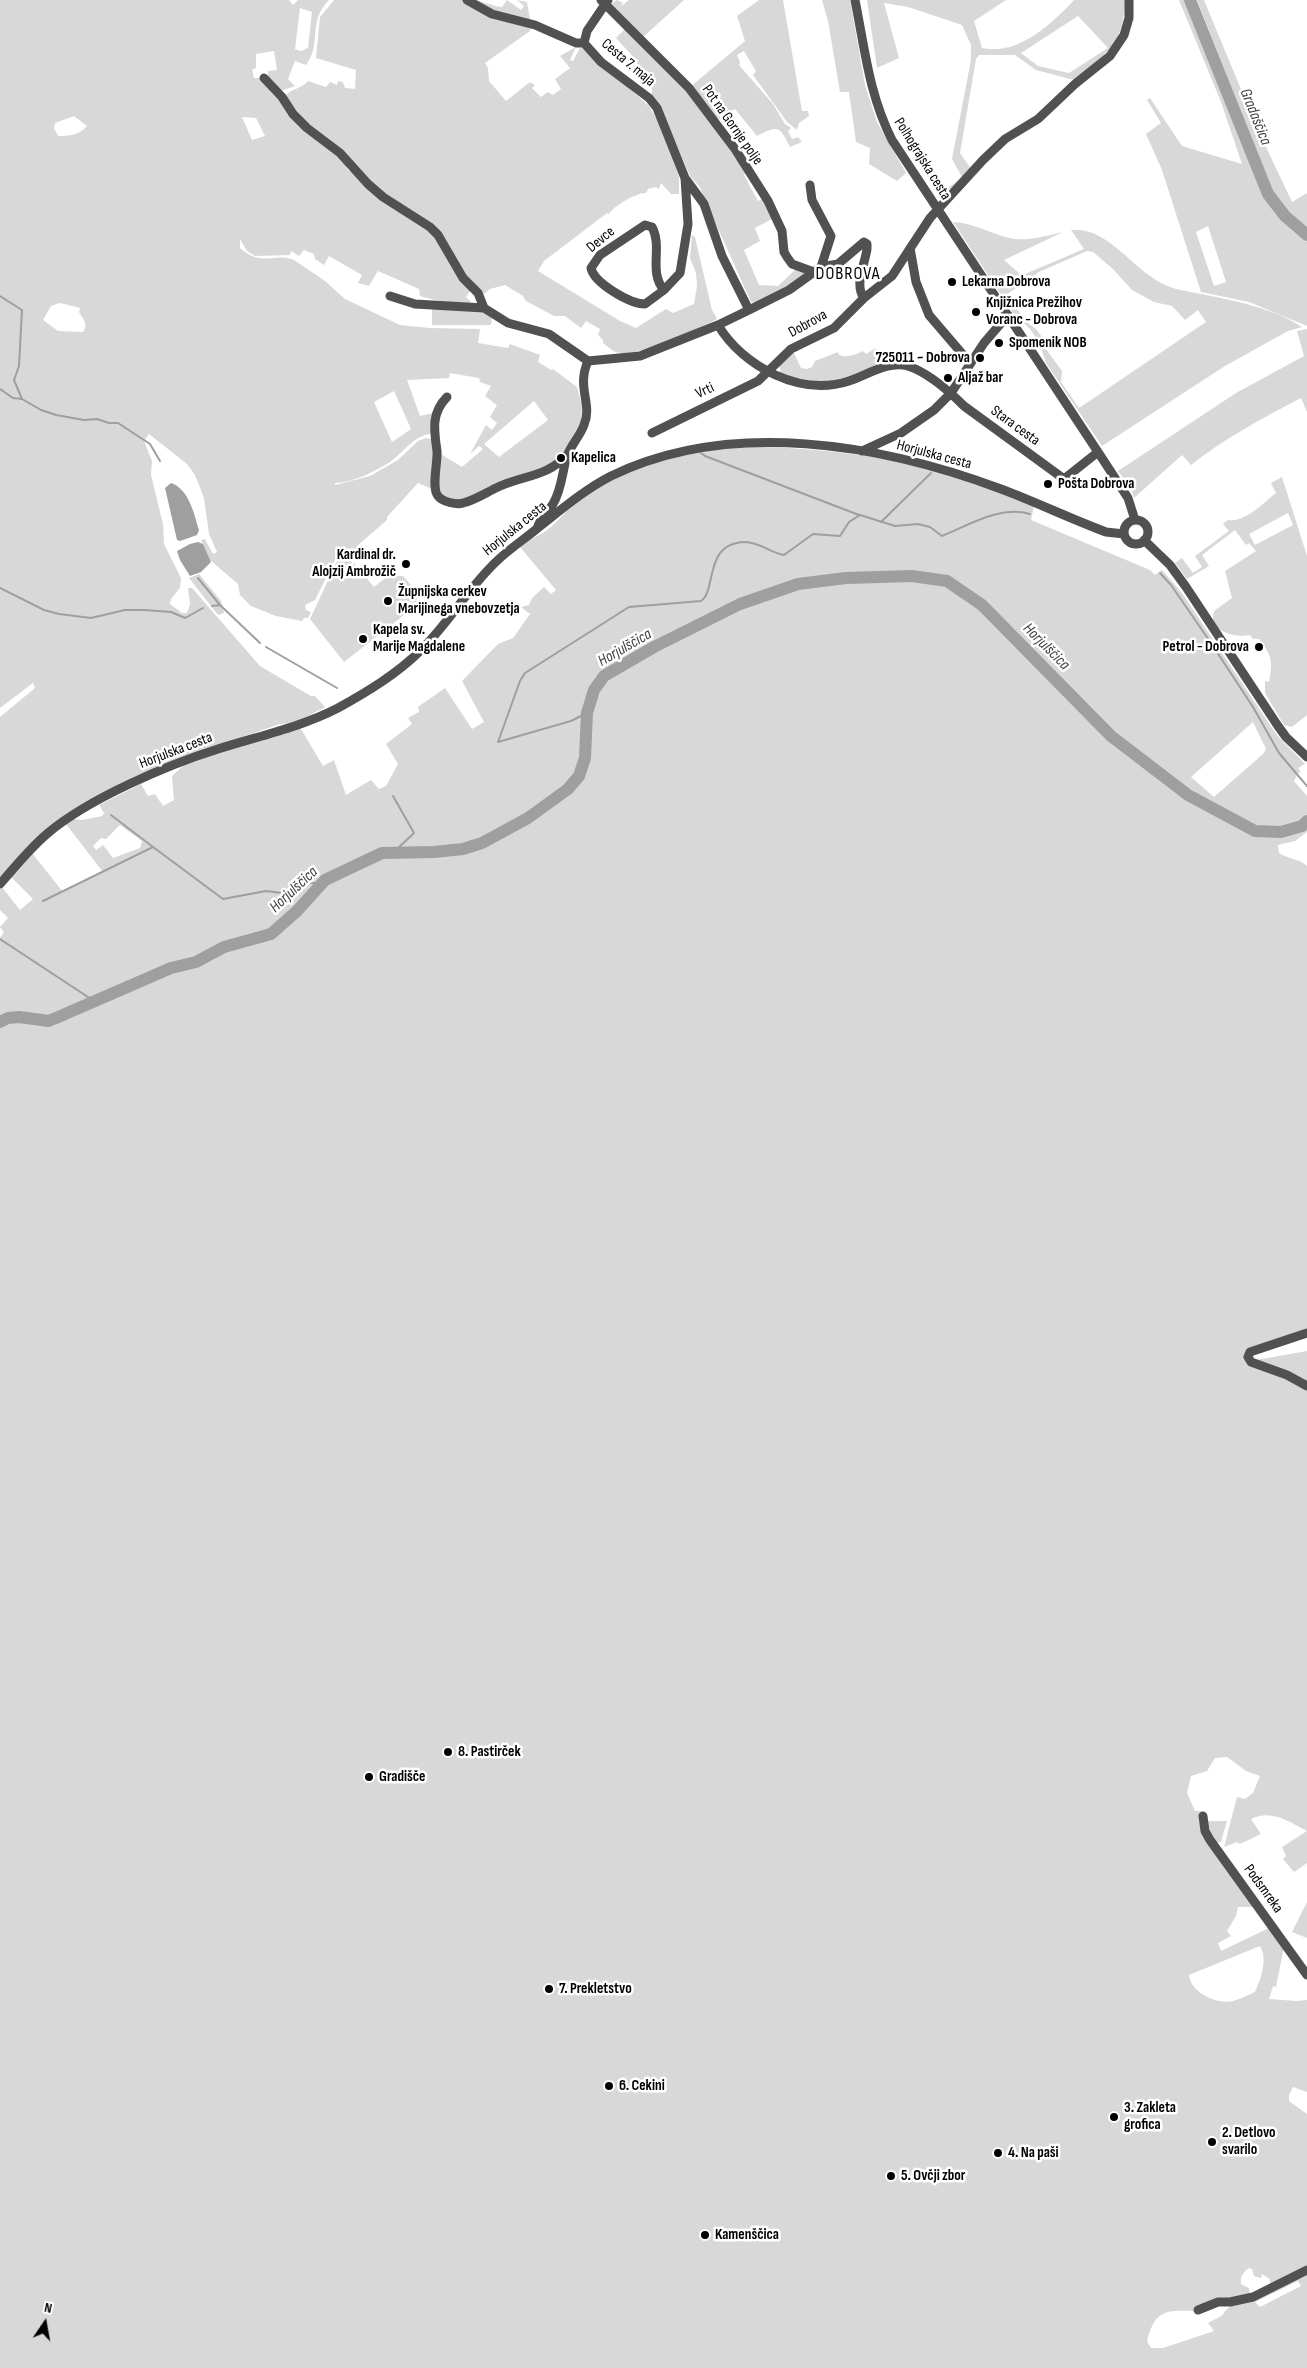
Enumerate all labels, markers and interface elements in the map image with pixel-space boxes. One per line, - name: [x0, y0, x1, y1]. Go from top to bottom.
- street label: Cesta 7. maja: [597, 35, 659, 91]
- street label: Pot na Gornje polje: [698, 81, 766, 169]
- water label: Gradaščica: [1235, 86, 1275, 148]
- street label: Polhograjska cesta: [890, 115, 954, 203]
- street label: Devce: [583, 223, 619, 257]
- district label: DOBROVA: [815, 263, 881, 285]
- place label: Lekarna Dobrova: [962, 273, 1050, 291]
- marker: Lekarna Dobrova: [946, 276, 958, 288]
- place label: Knjižnica Prežihov Voranc - Dobrova: [986, 294, 1082, 329]
- street label: Dobrova: [786, 306, 830, 342]
- marker: Knjižnica Prežihov Voranc - Dobrova: [970, 306, 982, 318]
- place label: Spomenik NOB: [1009, 334, 1087, 352]
- marker: Spomenik NOB: [993, 337, 1005, 349]
- place label: 725011 ~ Dobrova: [876, 349, 970, 367]
- marker: 725011 ~ Dobrova: [974, 352, 986, 364]
- place label: Aljaž bar: [958, 369, 1003, 387]
- marker: Aljaž bar: [942, 372, 954, 384]
- street label: Vrti: [693, 379, 717, 403]
- street label: Stara cesta: [987, 402, 1043, 450]
- street label: Horjulska cesta: [895, 436, 973, 474]
- place label: Kapelica: [571, 449, 616, 467]
- marker: Kapelica: [555, 452, 567, 464]
- place label: Pošta Dobrova: [1058, 475, 1134, 493]
- marker: Pošta Dobrova: [1042, 478, 1054, 490]
- street label: Horjulska cesta: [479, 498, 551, 560]
- place label: Kardinal dr. Alojzij Ambrožič: [312, 546, 396, 581]
- marker: Kardinal dr. Alojzij Ambrožič: [400, 558, 412, 570]
- place label: Župnijska cerkev Marijinega vnebovzetja: [398, 583, 520, 618]
- marker: Župnijska cerkev Marijinega vnebovzetja: [382, 595, 394, 607]
- water label: Horjulščica: [1018, 619, 1074, 675]
- place label: Kapela sv. Marije Magdalene: [373, 621, 465, 656]
- water label: Horjulščica: [595, 625, 655, 671]
- marker: Kapela sv. Marije Magdalene: [357, 633, 369, 645]
- place label: Petrol - Dobrova: [1162, 638, 1249, 656]
- marker: Petrol - Dobrova: [1253, 641, 1265, 653]
- street label: Horjulska cesta: [137, 729, 215, 773]
- water label: Horjulščica: [266, 863, 322, 917]
- place label: 8. Pastirček: [458, 1743, 521, 1761]
- marker: 8. Pastirček: [442, 1746, 454, 1758]
- place label: Gradišče: [379, 1768, 425, 1786]
- marker: Gradišče: [363, 1771, 375, 1783]
- street label: Podsmreka: [1239, 1861, 1287, 1917]
- place label: 7. Prekletstvo: [559, 1980, 632, 1998]
- marker: 7. Prekletstvo: [543, 1983, 555, 1995]
- place label: 6. Cekini: [619, 2077, 665, 2095]
- marker: 6. Cekini: [603, 2080, 615, 2092]
- place label: 3. Zakleta grofica: [1124, 2099, 1176, 2134]
- marker: 3. Zakleta grofica: [1108, 2111, 1120, 2123]
- place label: 2. Detlovo svarilo: [1222, 2124, 1276, 2159]
- marker: 2. Detlovo svarilo: [1206, 2136, 1218, 2148]
- place label: 4. Na paši: [1008, 2144, 1059, 2162]
- marker: 4. Na paši: [992, 2147, 1004, 2159]
- place label: 5. Ovčji zbor: [901, 2167, 965, 2185]
- marker: 5. Ovčji zbor: [885, 2170, 897, 2182]
- place label: Kamenščica: [715, 2226, 779, 2244]
- marker: Kamenščica: [699, 2229, 711, 2241]
- north arrow: [20, 2298, 70, 2348]
- text: N: [43, 2299, 54, 2317]

